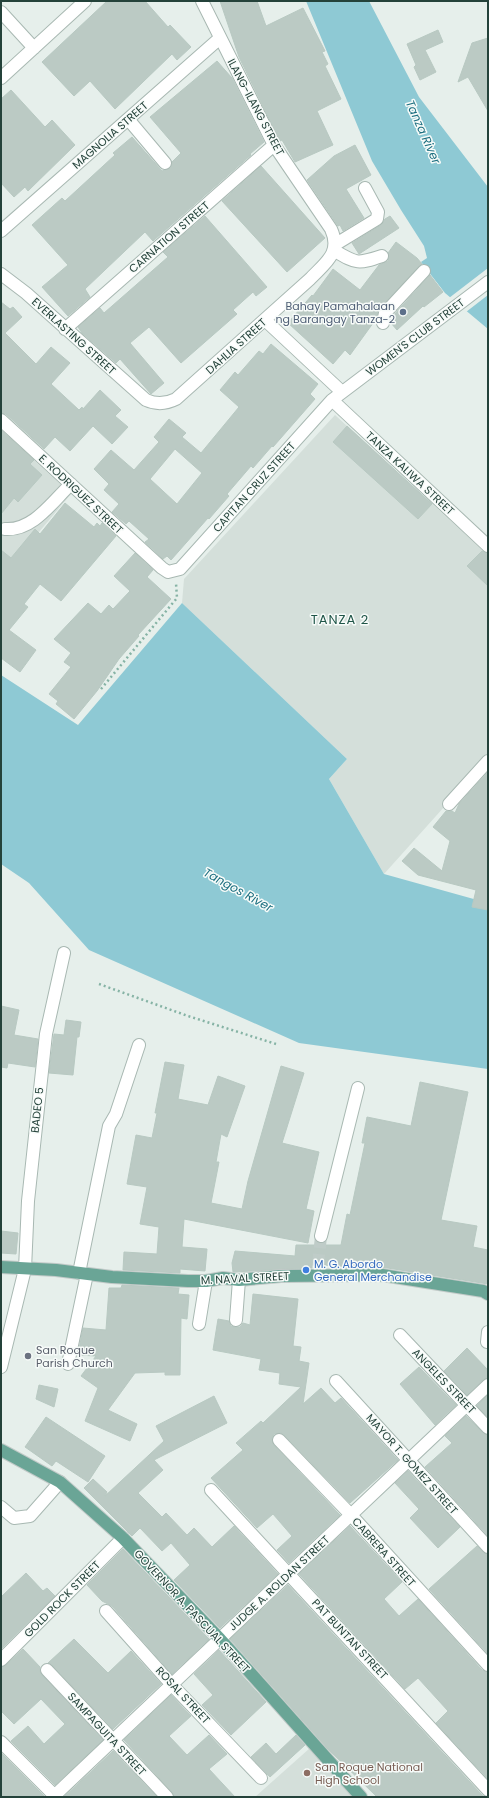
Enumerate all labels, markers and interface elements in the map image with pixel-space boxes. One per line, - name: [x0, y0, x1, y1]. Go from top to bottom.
- street label: ILANG-ILANG STREET: [224, 56, 288, 158]
- street label: MAGNOLIA STREET: [69, 97, 151, 173]
- water label: Tanza River: [402, 97, 445, 167]
- street label: CARNATION STREET: [125, 197, 213, 277]
- street label: EVERLASTING STREET: [28, 294, 120, 378]
- street label: WOMEN'S CLUB STREET: [362, 294, 468, 380]
- place label: Bahay Pamahalaan ng Barangay Tanza-2: [276, 298, 395, 327]
- marker: Bahay Pamahalaan ng Barangay Tanza-2: [398, 307, 408, 317]
- street label: DAHLIA STREET: [202, 314, 270, 378]
- street label: TANZA KALIWA STREET: [362, 427, 458, 519]
- street label: CAPITAN CRUZ STREET: [209, 438, 299, 536]
- street label: E. RODRIGUEZ STREET: [35, 451, 127, 537]
- district label: TANZA 2: [311, 610, 369, 629]
- water label: Tangos River: [201, 864, 276, 916]
- street label: BADEO 5: [27, 1086, 47, 1134]
- place label: M. G. Abordo General Merchandise: [314, 1256, 432, 1285]
- marker: M. G. Abordo General Merchandise: [301, 1265, 311, 1275]
- street label: M. NAVAL STREET: [200, 1268, 290, 1288]
- place label: San Roque Parish Church: [36, 1342, 113, 1371]
- street label: ANGELES STREET: [409, 1345, 479, 1417]
- marker: San Roque Parish Church: [23, 1351, 33, 1361]
- street label: MAYOR T. GOMEZ STREET: [362, 1410, 462, 1518]
- street label: CABRERA STREET: [348, 1514, 420, 1590]
- street label: JUDGE A. ROLDAN STREET: [225, 1532, 333, 1634]
- street label: GOVERNOR A. PASCUAL STREET: [130, 1546, 254, 1676]
- street label: GOLD ROCK STREET: [20, 1557, 104, 1641]
- street label: PAT BUNTAN STREET: [308, 1595, 392, 1683]
- street label: ROSAL STREET: [152, 1663, 214, 1727]
- street label: SAMPAGUITA STREET: [64, 1689, 150, 1779]
- place label: San Roque National High School: [315, 1759, 423, 1788]
- marker: San Roque National High School: [302, 1768, 312, 1778]

